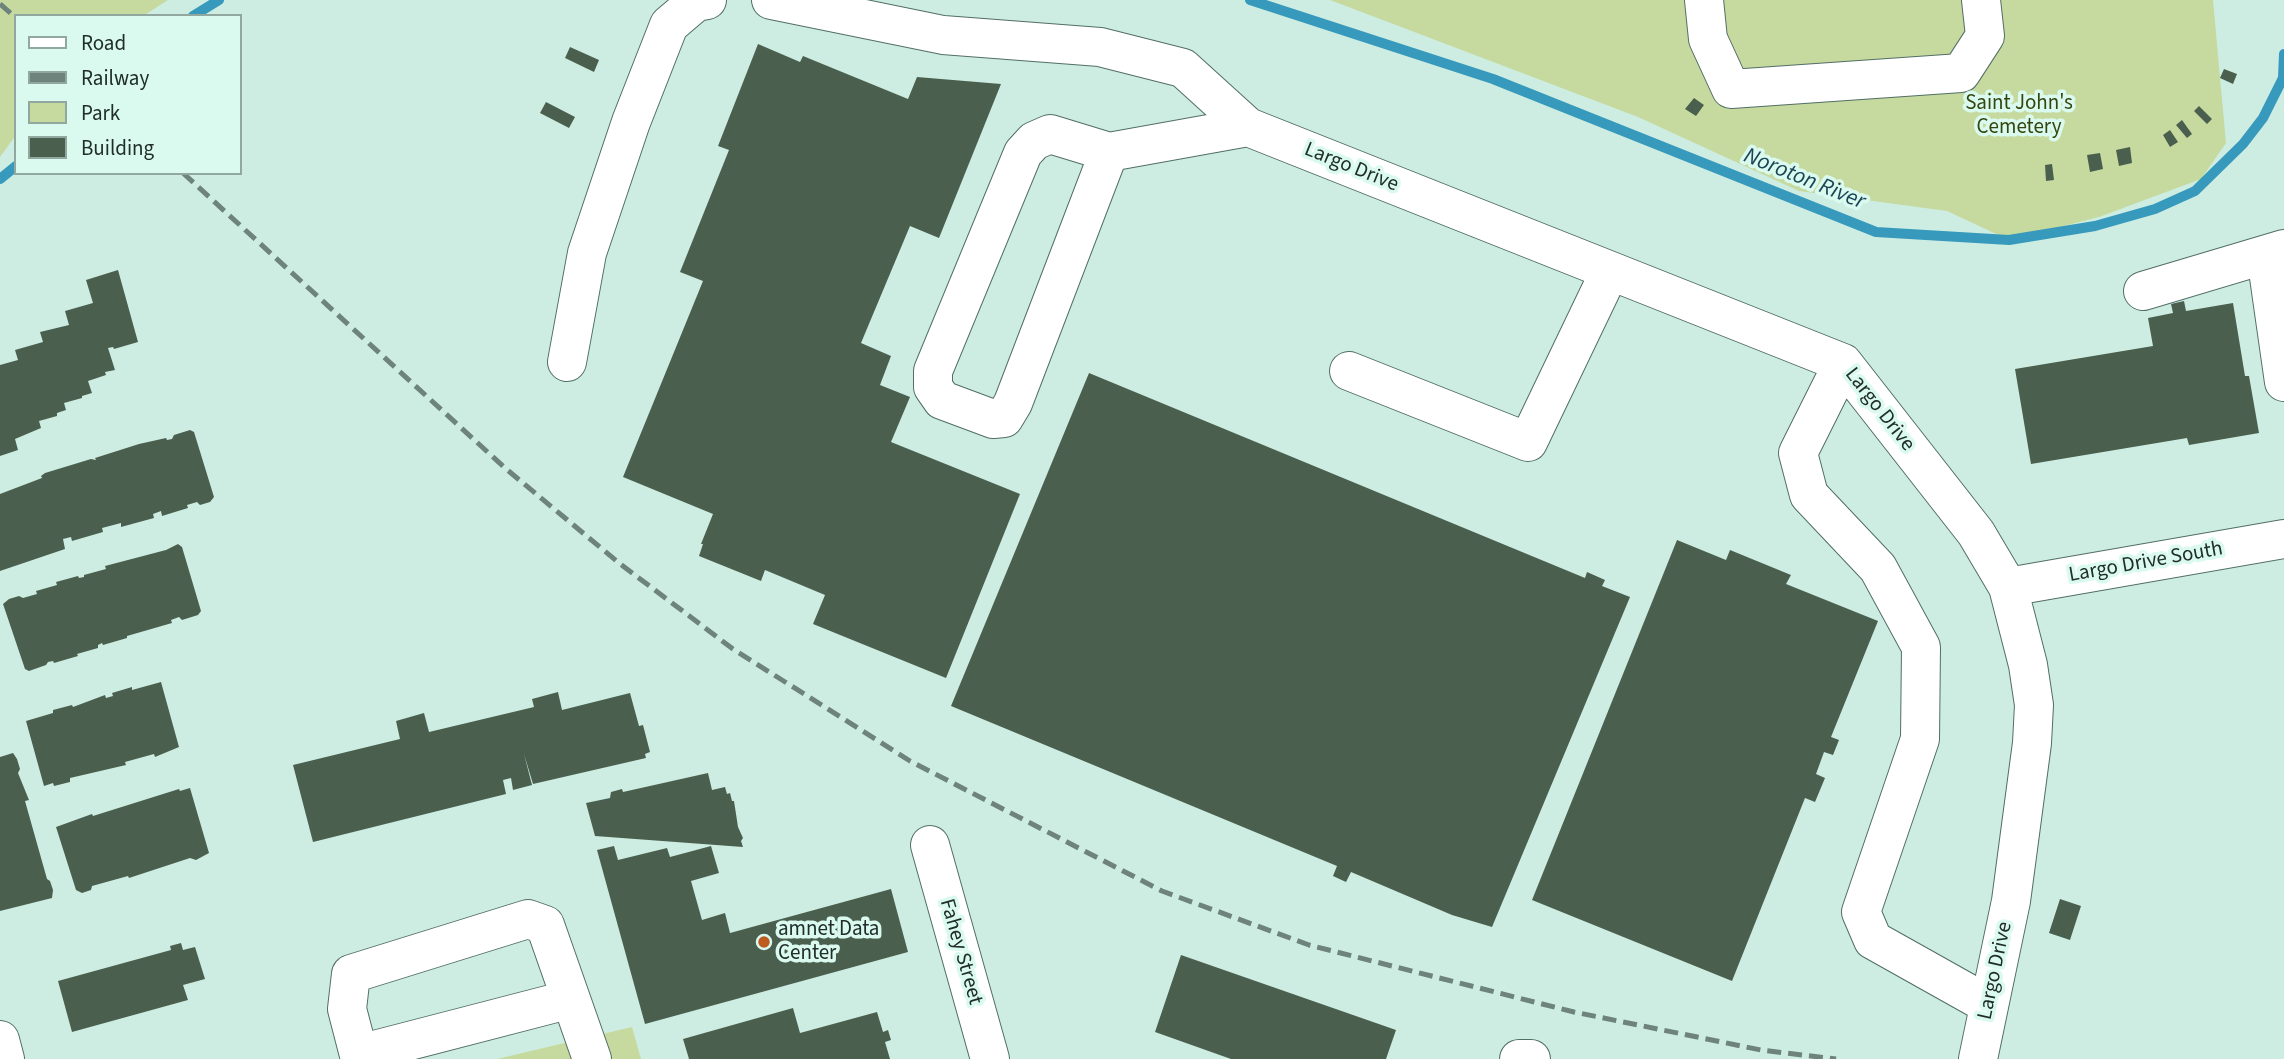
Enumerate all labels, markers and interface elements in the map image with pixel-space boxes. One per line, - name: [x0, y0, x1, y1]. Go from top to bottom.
- legend: [14, 14, 242, 175]
- text: Road: [81, 28, 126, 58]
- text: Railway: [81, 63, 149, 93]
- park label: Saint John's Cemetery: [1965, 91, 2073, 141]
- text: Park: [81, 98, 120, 128]
- text: Building: [81, 133, 154, 163]
- street label: Largo Drive: [1300, 138, 1402, 198]
- water label: Noroton River: [1739, 143, 1869, 217]
- street label: Largo Drive: [1839, 363, 1919, 457]
- street label: Largo Drive South: [2067, 537, 2225, 589]
- street label: Fahey Street: [933, 896, 987, 1008]
- place label: amnet Data Center: [778, 917, 879, 967]
- street label: Largo Drive: [1973, 920, 2019, 1022]
- marker: amnet Data Center: [756, 934, 772, 950]

